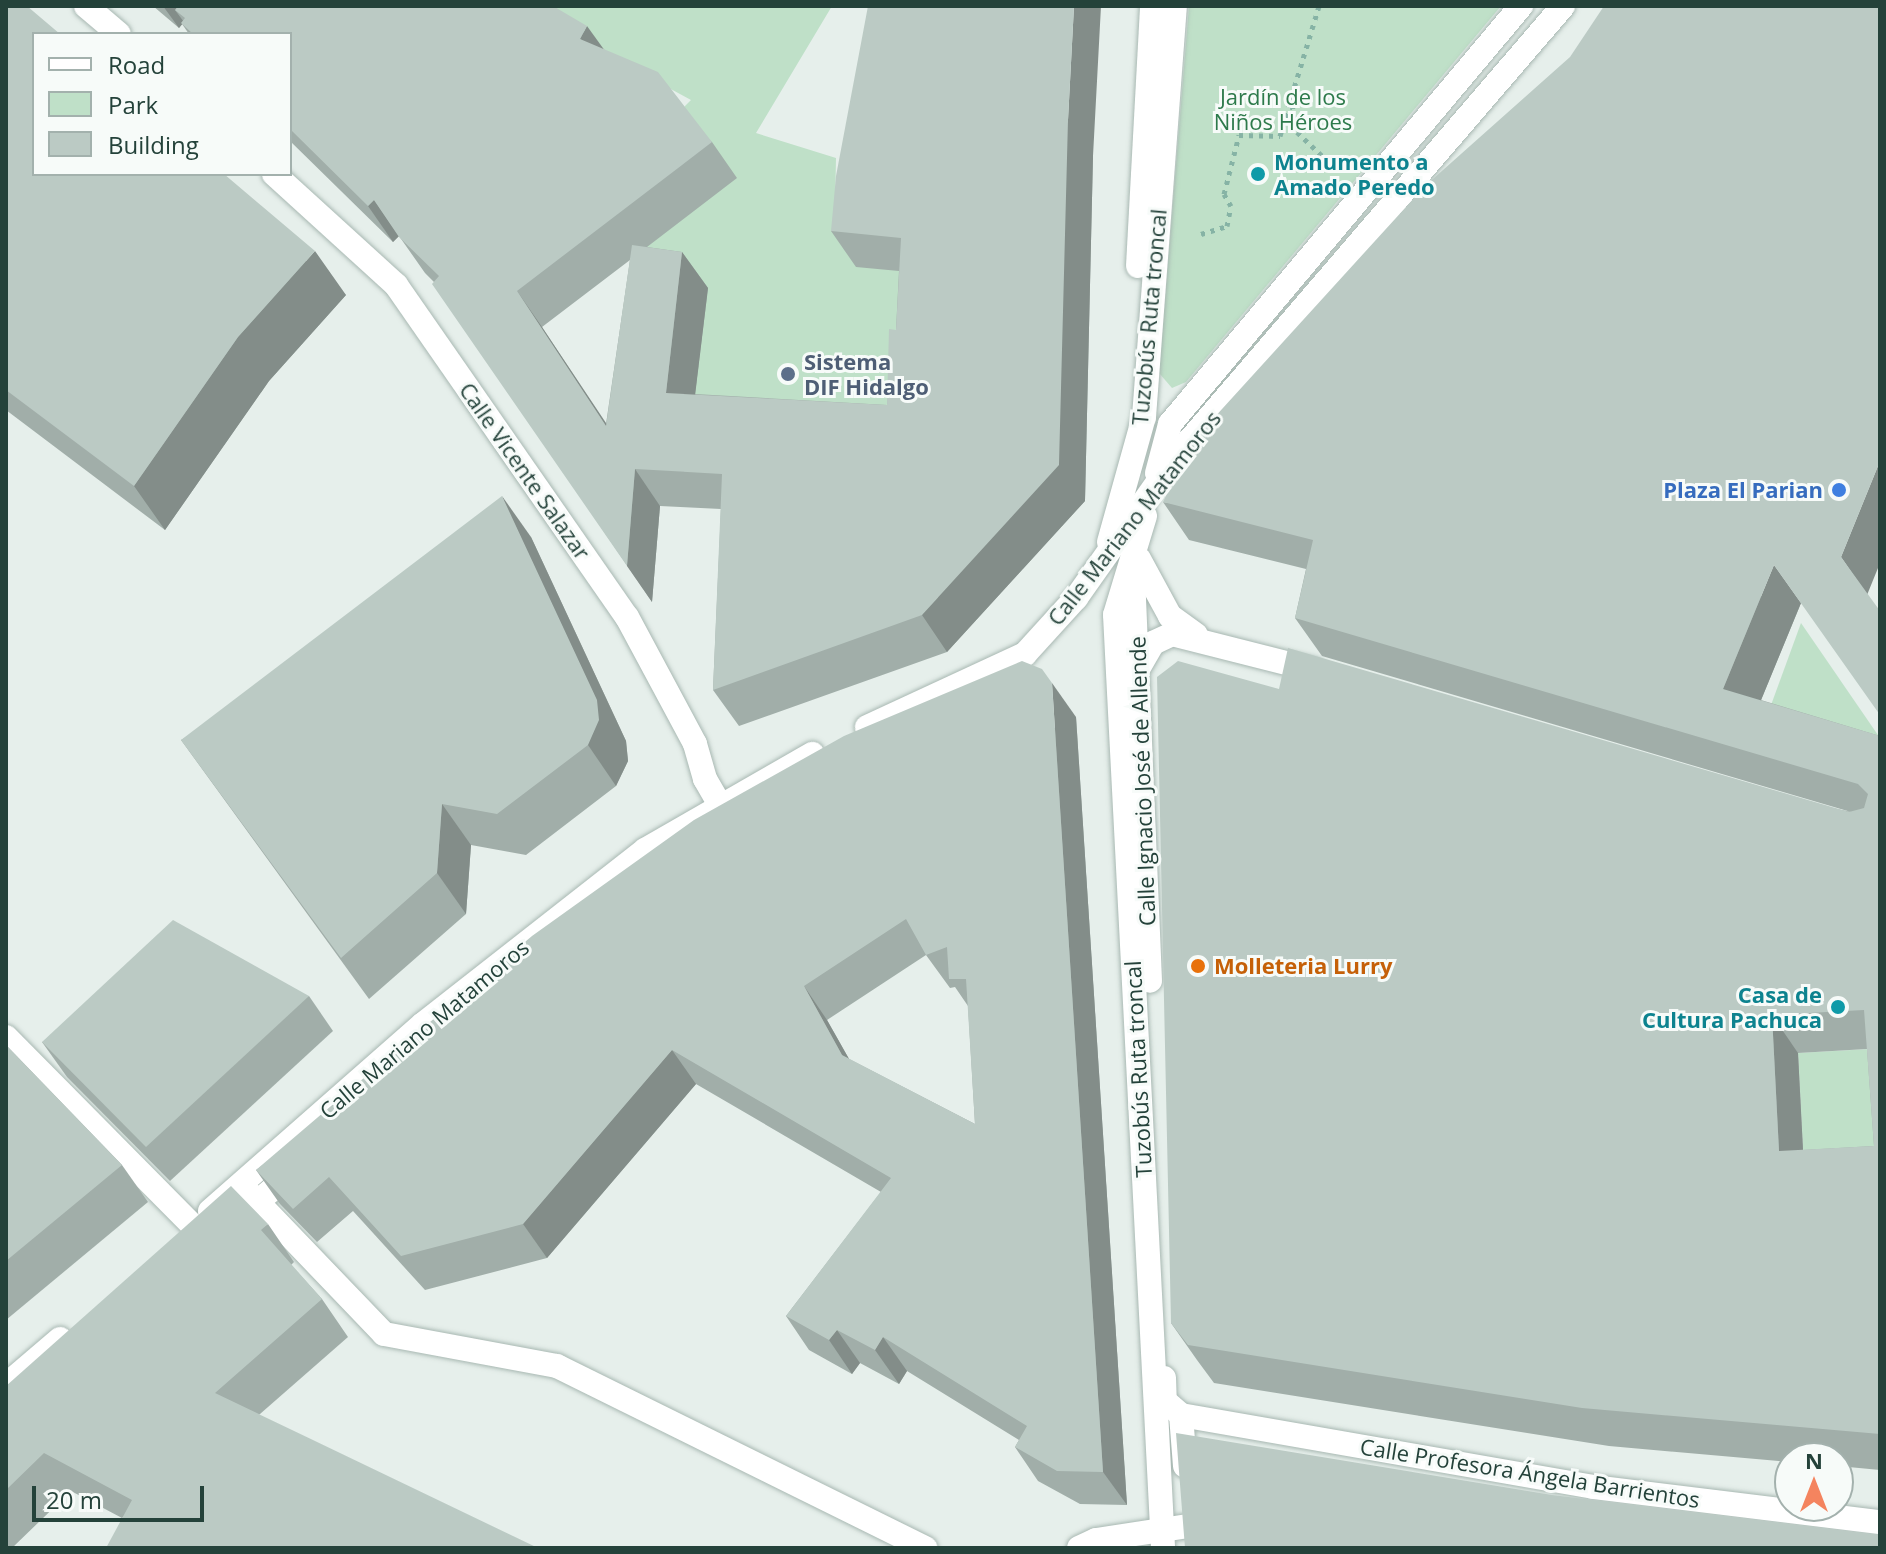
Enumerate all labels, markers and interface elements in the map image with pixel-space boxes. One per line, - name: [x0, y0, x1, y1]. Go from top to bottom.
- legend: [32, 32, 292, 176]
- text: Road: [108, 48, 165, 81]
- park label: Jardín de los Niños Héroes: [1214, 83, 1352, 134]
- text: Park: [108, 88, 158, 121]
- text: Building: [108, 128, 199, 161]
- place label: Monumento a Amado Peredo: [1274, 148, 1435, 200]
- marker: Monumento a Amado Peredo: [1249, 165, 1267, 183]
- street label: Tuzobús Ruta troncal: [1126, 208, 1172, 426]
- place label: Sistema DIF Hidalgo: [804, 348, 929, 400]
- marker: Sistema DIF Hidalgo: [779, 365, 797, 383]
- street label: Calle Vicente Salazar: [454, 377, 596, 565]
- street label: Calle Mariano Matamoros: [1042, 406, 1226, 630]
- place label: Plaza El Parian: [1663, 477, 1823, 503]
- marker: Plaza El Parian: [1830, 481, 1848, 499]
- street label: Calle Ignacio José de Allende: [1124, 636, 1160, 926]
- street label: Calle Mariano Matamoros: [314, 934, 534, 1124]
- place label: Molleteria Lurry: [1214, 953, 1392, 979]
- marker: Molleteria Lurry: [1189, 957, 1207, 975]
- street label: Tuzobús Ruta troncal: [1119, 960, 1157, 1178]
- place label: Casa de Cultura Pachuca: [1642, 981, 1822, 1032]
- marker: Casa de Cultura Pachuca: [1829, 998, 1847, 1016]
- street label: Calle Profesora Ángela Barrientos: [1358, 1433, 1702, 1513]
- north arrow: [1774, 1442, 1854, 1522]
- text: N: [1805, 1445, 1823, 1475]
- scale bar: [36, 1470, 208, 1520]
- text: 20 m: [46, 1483, 102, 1516]

